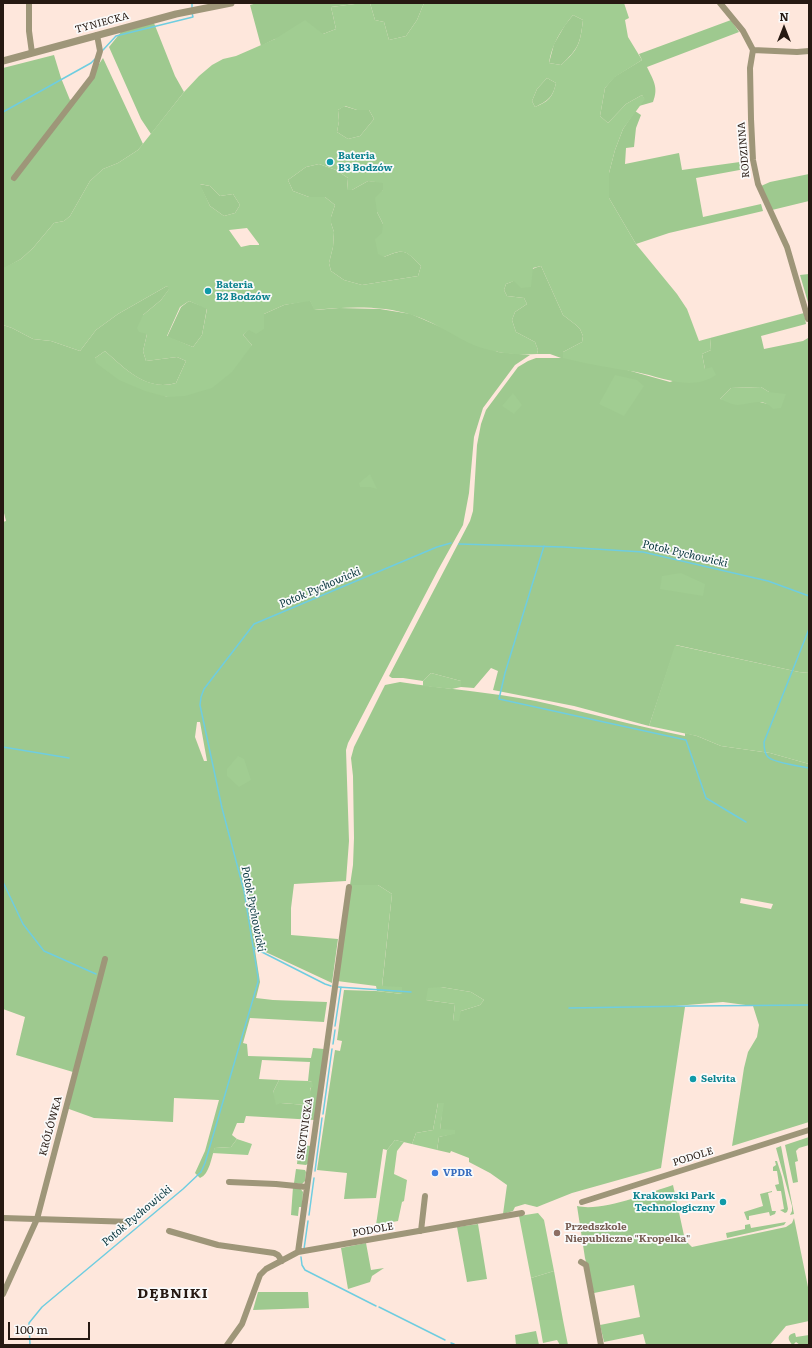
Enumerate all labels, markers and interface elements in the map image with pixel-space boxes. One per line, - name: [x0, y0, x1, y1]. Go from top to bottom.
- north arrow: [764, 8, 804, 48]
- text: N: [779, 8, 789, 24]
- street label: TYNIECKA: [74, 10, 130, 36]
- street label: RODZINNA: [736, 122, 752, 178]
- place label: Bateria B3 Bodzów: [338, 150, 393, 174]
- marker: Bateria B3 Bodzów: [325, 157, 335, 167]
- place label: Bateria B2 Bodzów: [216, 279, 270, 302]
- marker: Bateria B2 Bodzów: [203, 286, 213, 296]
- water label: Potok Pychowicki: [641, 538, 729, 570]
- water label: Potok Pychowicki: [277, 565, 363, 611]
- water label: Potok Pychowicki: [238, 865, 268, 953]
- place label: Selvita: [701, 1073, 736, 1085]
- marker: Selvita: [688, 1074, 698, 1084]
- street label: KRÓLÓWKA: [37, 1095, 65, 1157]
- street label: SKOTNICKA: [295, 1097, 315, 1161]
- street label: PODOLE: [671, 1145, 715, 1169]
- place label: VPDR: [443, 1167, 472, 1179]
- marker: VPDR: [430, 1168, 440, 1178]
- water label: Potok Pychowicki: [99, 1183, 175, 1249]
- place label: Krakowski Park Technologiczny: [633, 1190, 715, 1214]
- marker: Krakowski Park Technologiczny: [718, 1197, 728, 1207]
- street label: PODOLE: [351, 1220, 395, 1240]
- place label: Przedszkole Niepubliczne "Kropelka": [565, 1221, 690, 1244]
- marker: Przedszkole Niepubliczne "Kropelka": [552, 1228, 562, 1238]
- district label: DĘBNIKI: [137, 1286, 209, 1302]
- scale bar: [10, 1314, 92, 1340]
- text: 100 m: [15, 1320, 48, 1338]

